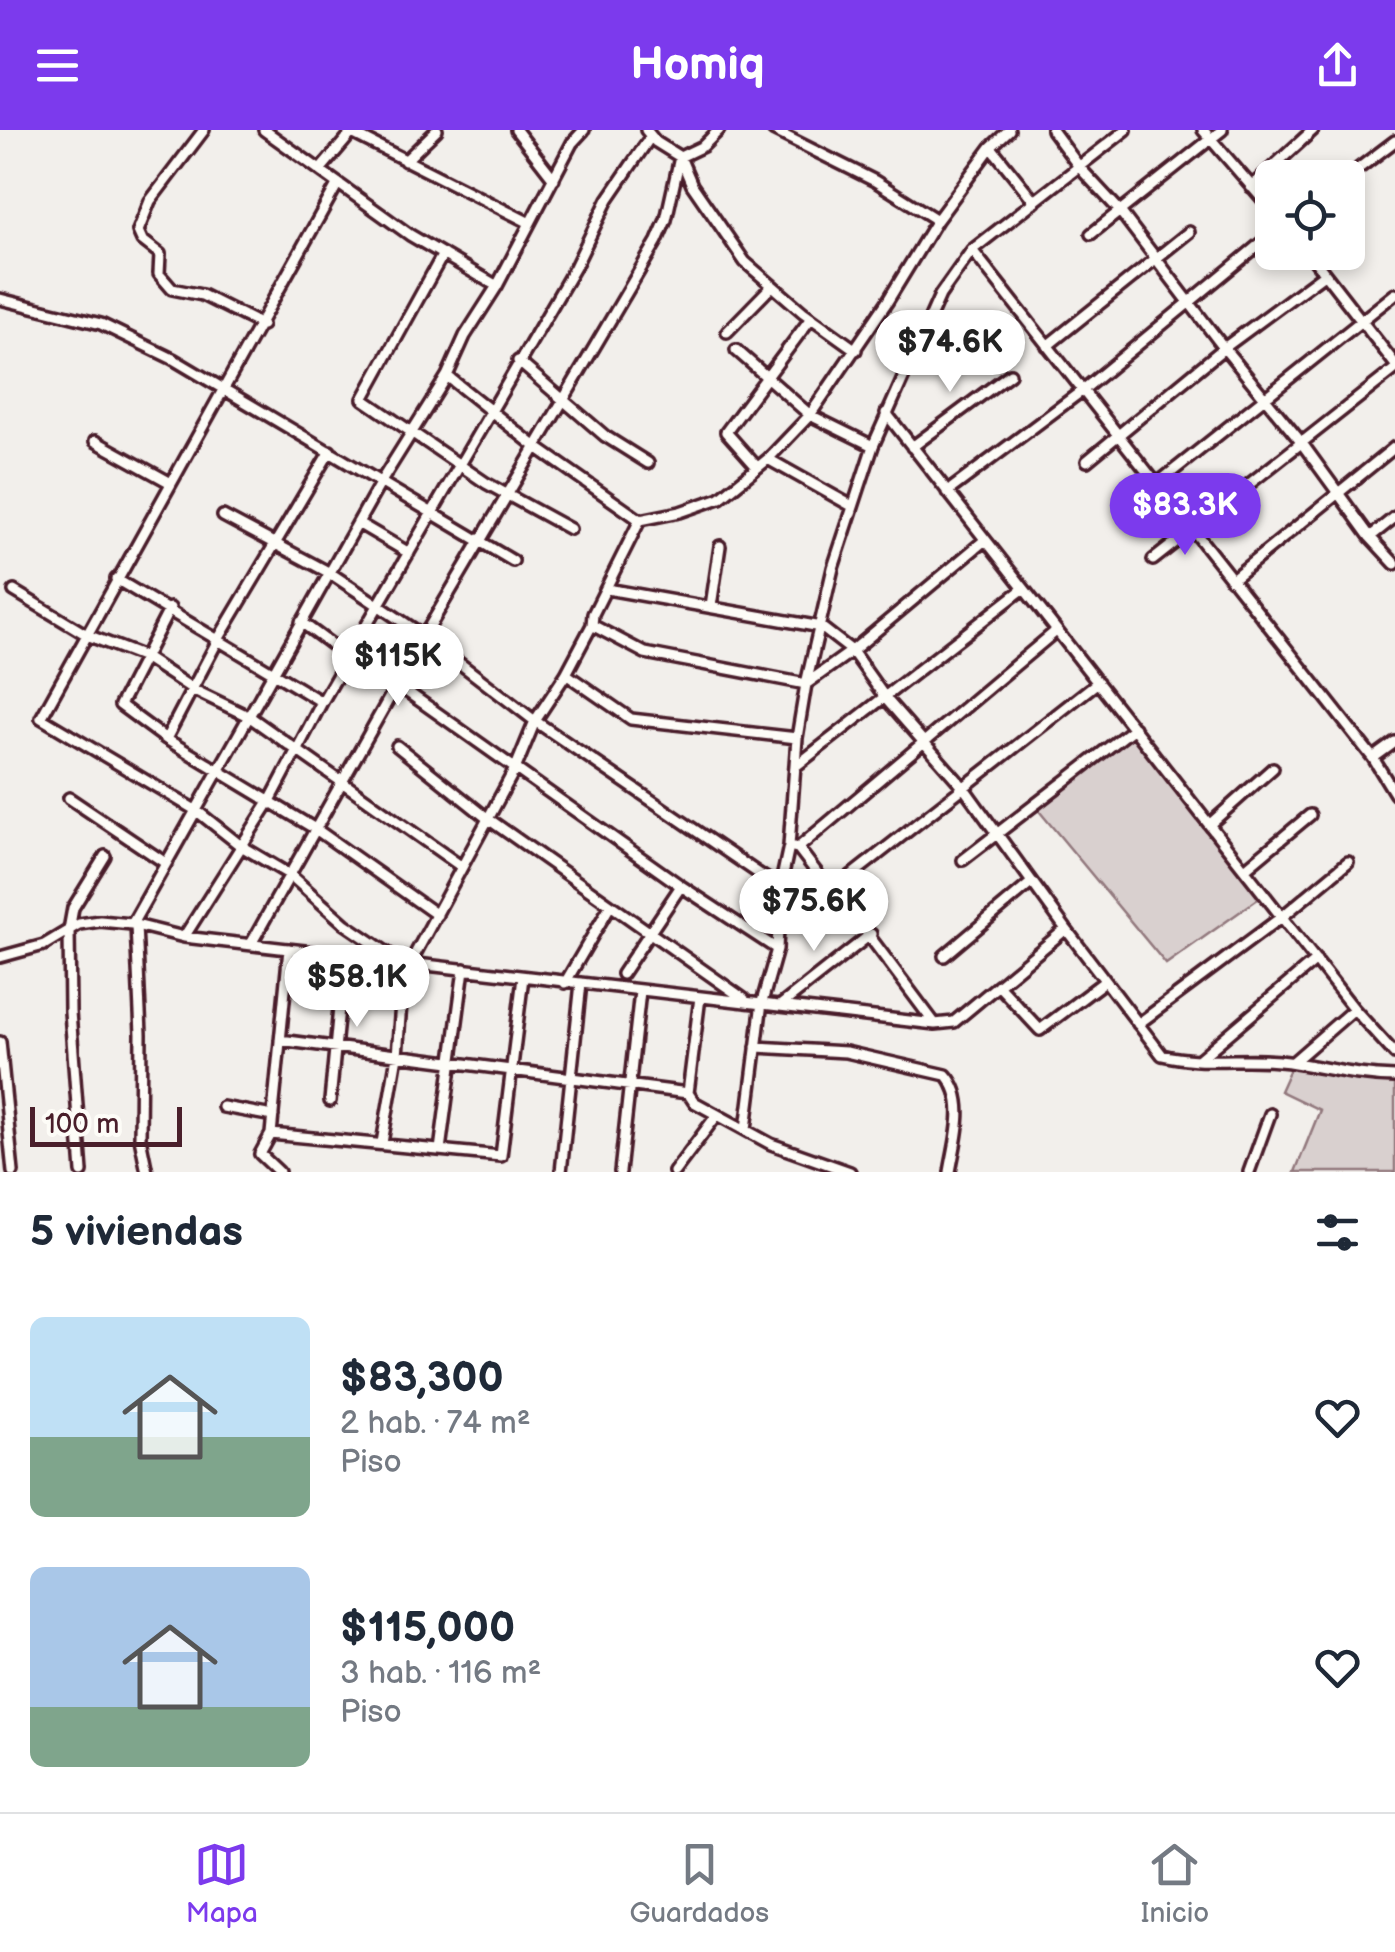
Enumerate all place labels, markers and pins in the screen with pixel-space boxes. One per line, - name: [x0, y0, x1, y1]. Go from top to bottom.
- pin: $74.6K: [869, 310, 1031, 395]
- pin: $83.3K: [1104, 473, 1266, 558]
- pin: $115K: [328, 624, 468, 709]
- pin: $75.6K: [733, 869, 895, 954]
- pin: $58.1K: [276, 945, 438, 1030]

